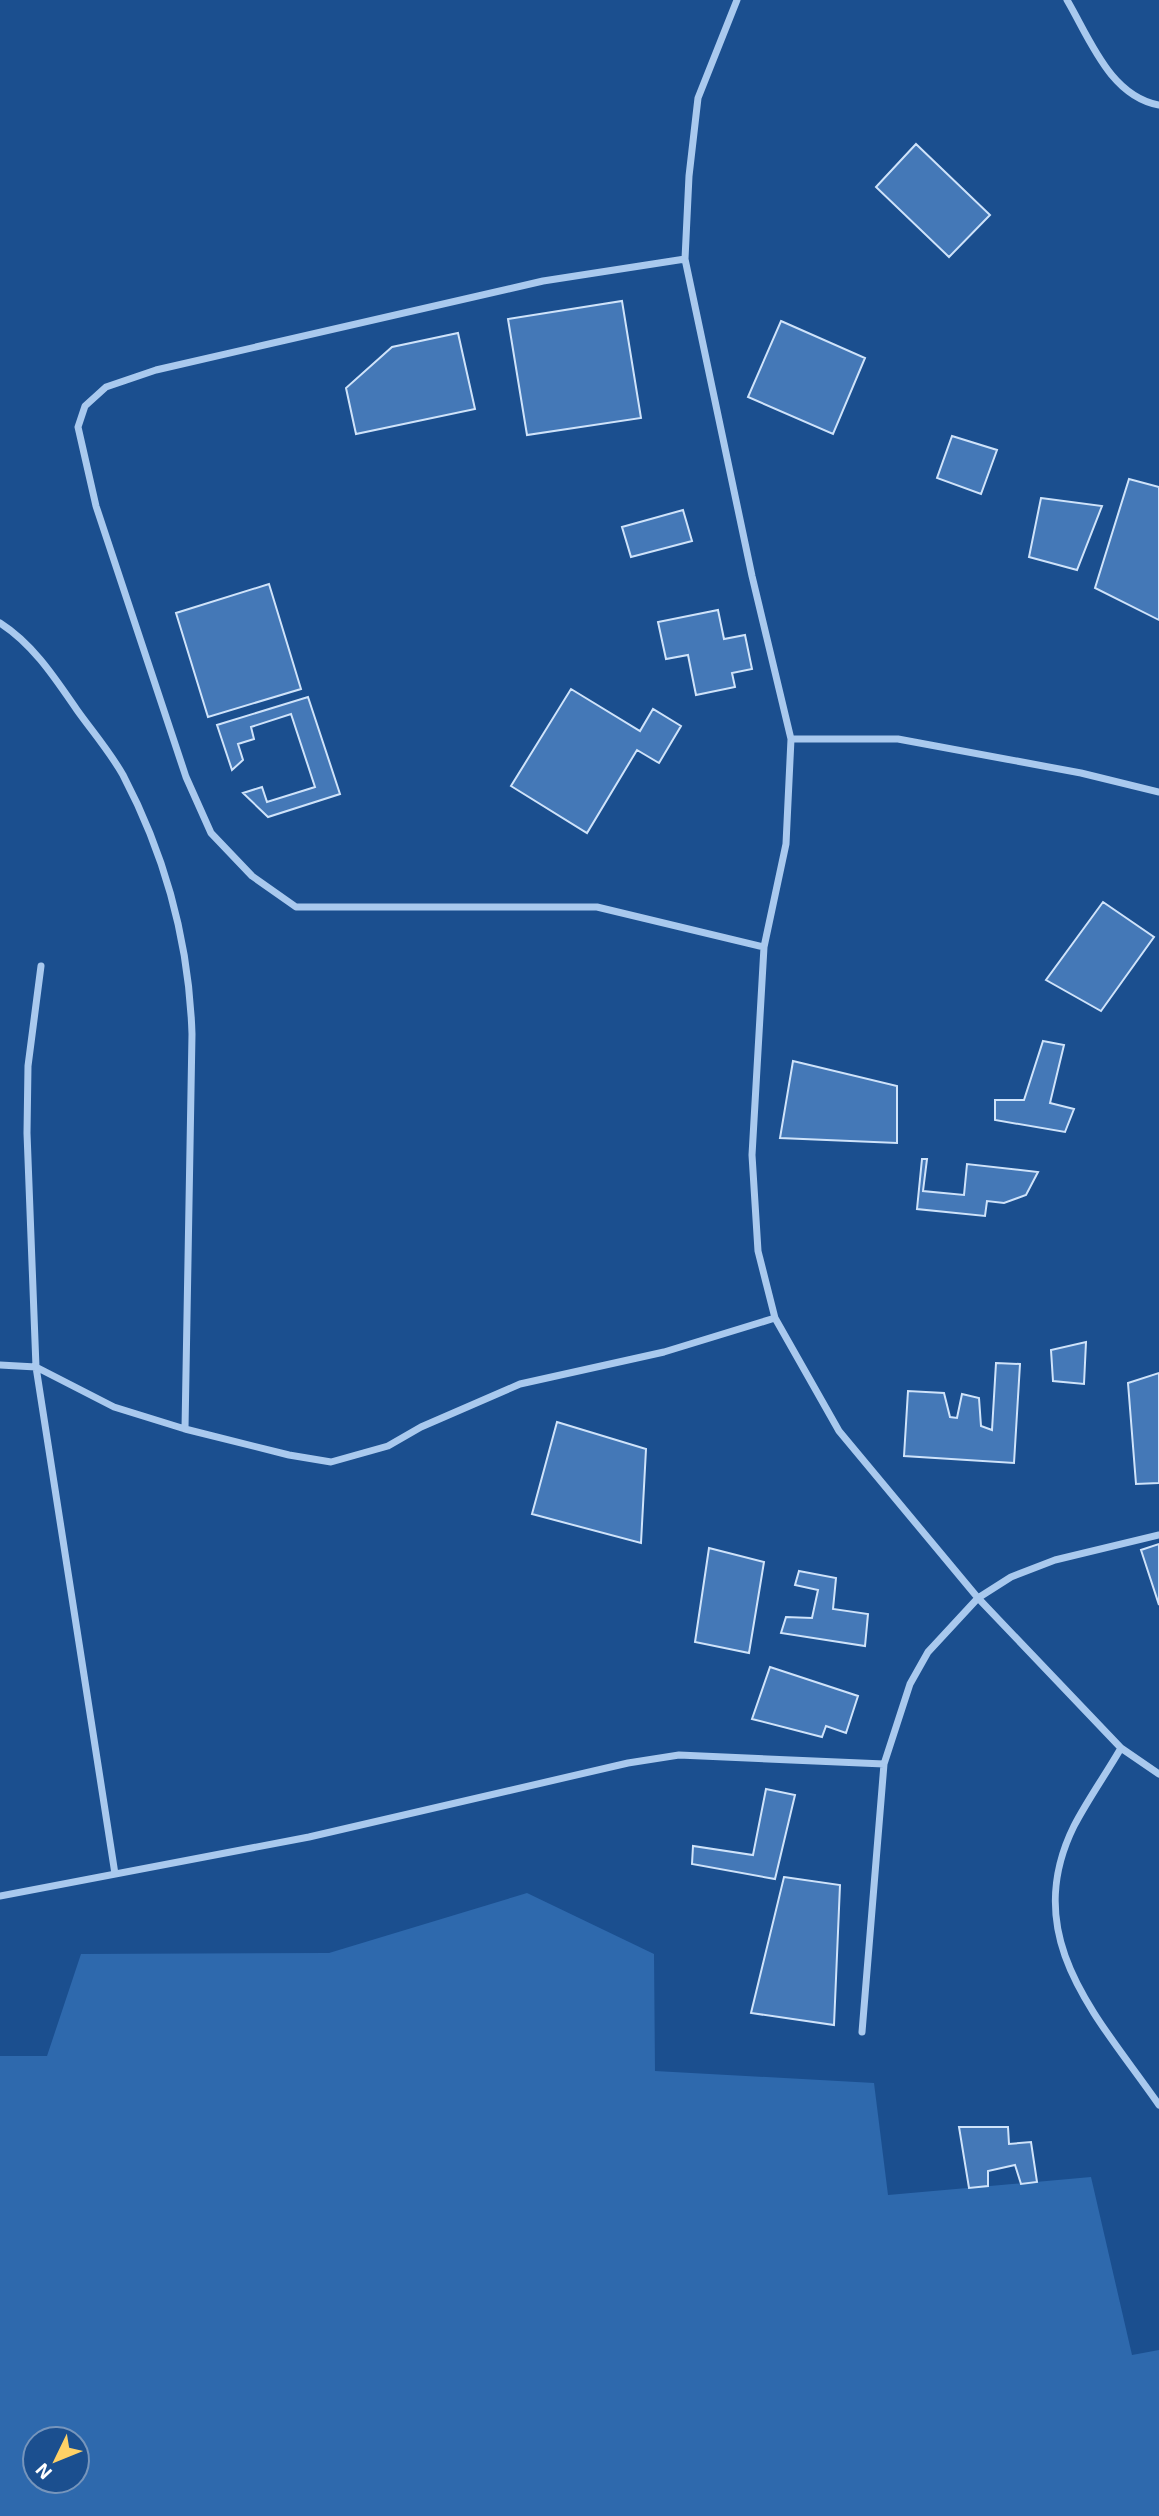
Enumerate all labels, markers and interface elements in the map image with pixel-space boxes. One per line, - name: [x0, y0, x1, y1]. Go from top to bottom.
- north arrow: [21, 2425, 91, 2495]
- text: N: [30, 2459, 56, 2485]

